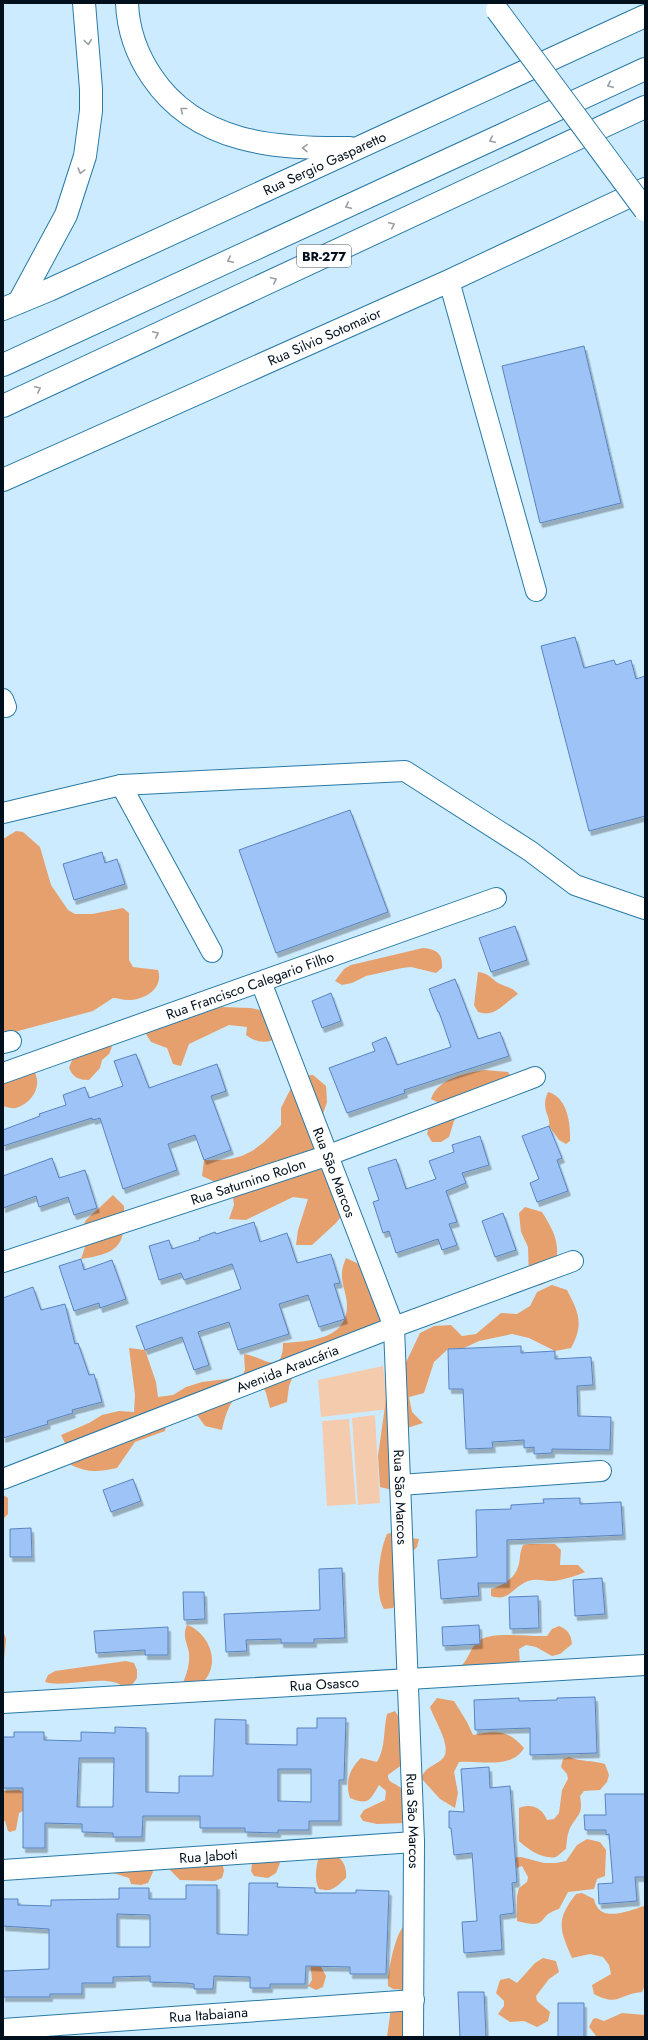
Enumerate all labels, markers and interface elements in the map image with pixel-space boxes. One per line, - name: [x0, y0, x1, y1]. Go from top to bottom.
- one-way arrow: [83, 39, 92, 45]
- one-way arrow: [606, 80, 614, 88]
- one-way arrow: [180, 108, 187, 115]
- street label: Rua Sergio Gasparetto: [260, 126, 390, 200]
- one-way arrow: [488, 135, 496, 143]
- one-way arrow: [302, 144, 308, 152]
- one-way arrow: [77, 167, 85, 174]
- one-way arrow: [345, 201, 352, 209]
- one-way arrow: [388, 222, 395, 230]
- road number: BR-277: [297, 245, 351, 267]
- one-way arrow: [227, 255, 234, 263]
- one-way arrow: [270, 276, 277, 284]
- street label: Rua Silvio Sotomaior: [264, 302, 385, 371]
- one-way arrow: [152, 331, 160, 339]
- one-way arrow: [34, 386, 42, 394]
- street label: Rua Francisco Calegario Filho: [163, 946, 337, 1024]
- street label: Rua São Marcos: [308, 1124, 361, 1221]
- street label: Rua Saturnino Rolon: [188, 1153, 308, 1210]
- street label: Avenida Araucária: [233, 1340, 341, 1397]
- street label: Rua São Marcos: [389, 1449, 412, 1545]
- street label: Rua Osasco: [289, 1672, 360, 1696]
- street label: Rua São Marcos: [401, 1773, 424, 1869]
- street label: Rua Jaboti: [178, 1844, 239, 1868]
- street label: Rua Itabaiana: [168, 2002, 249, 2027]

